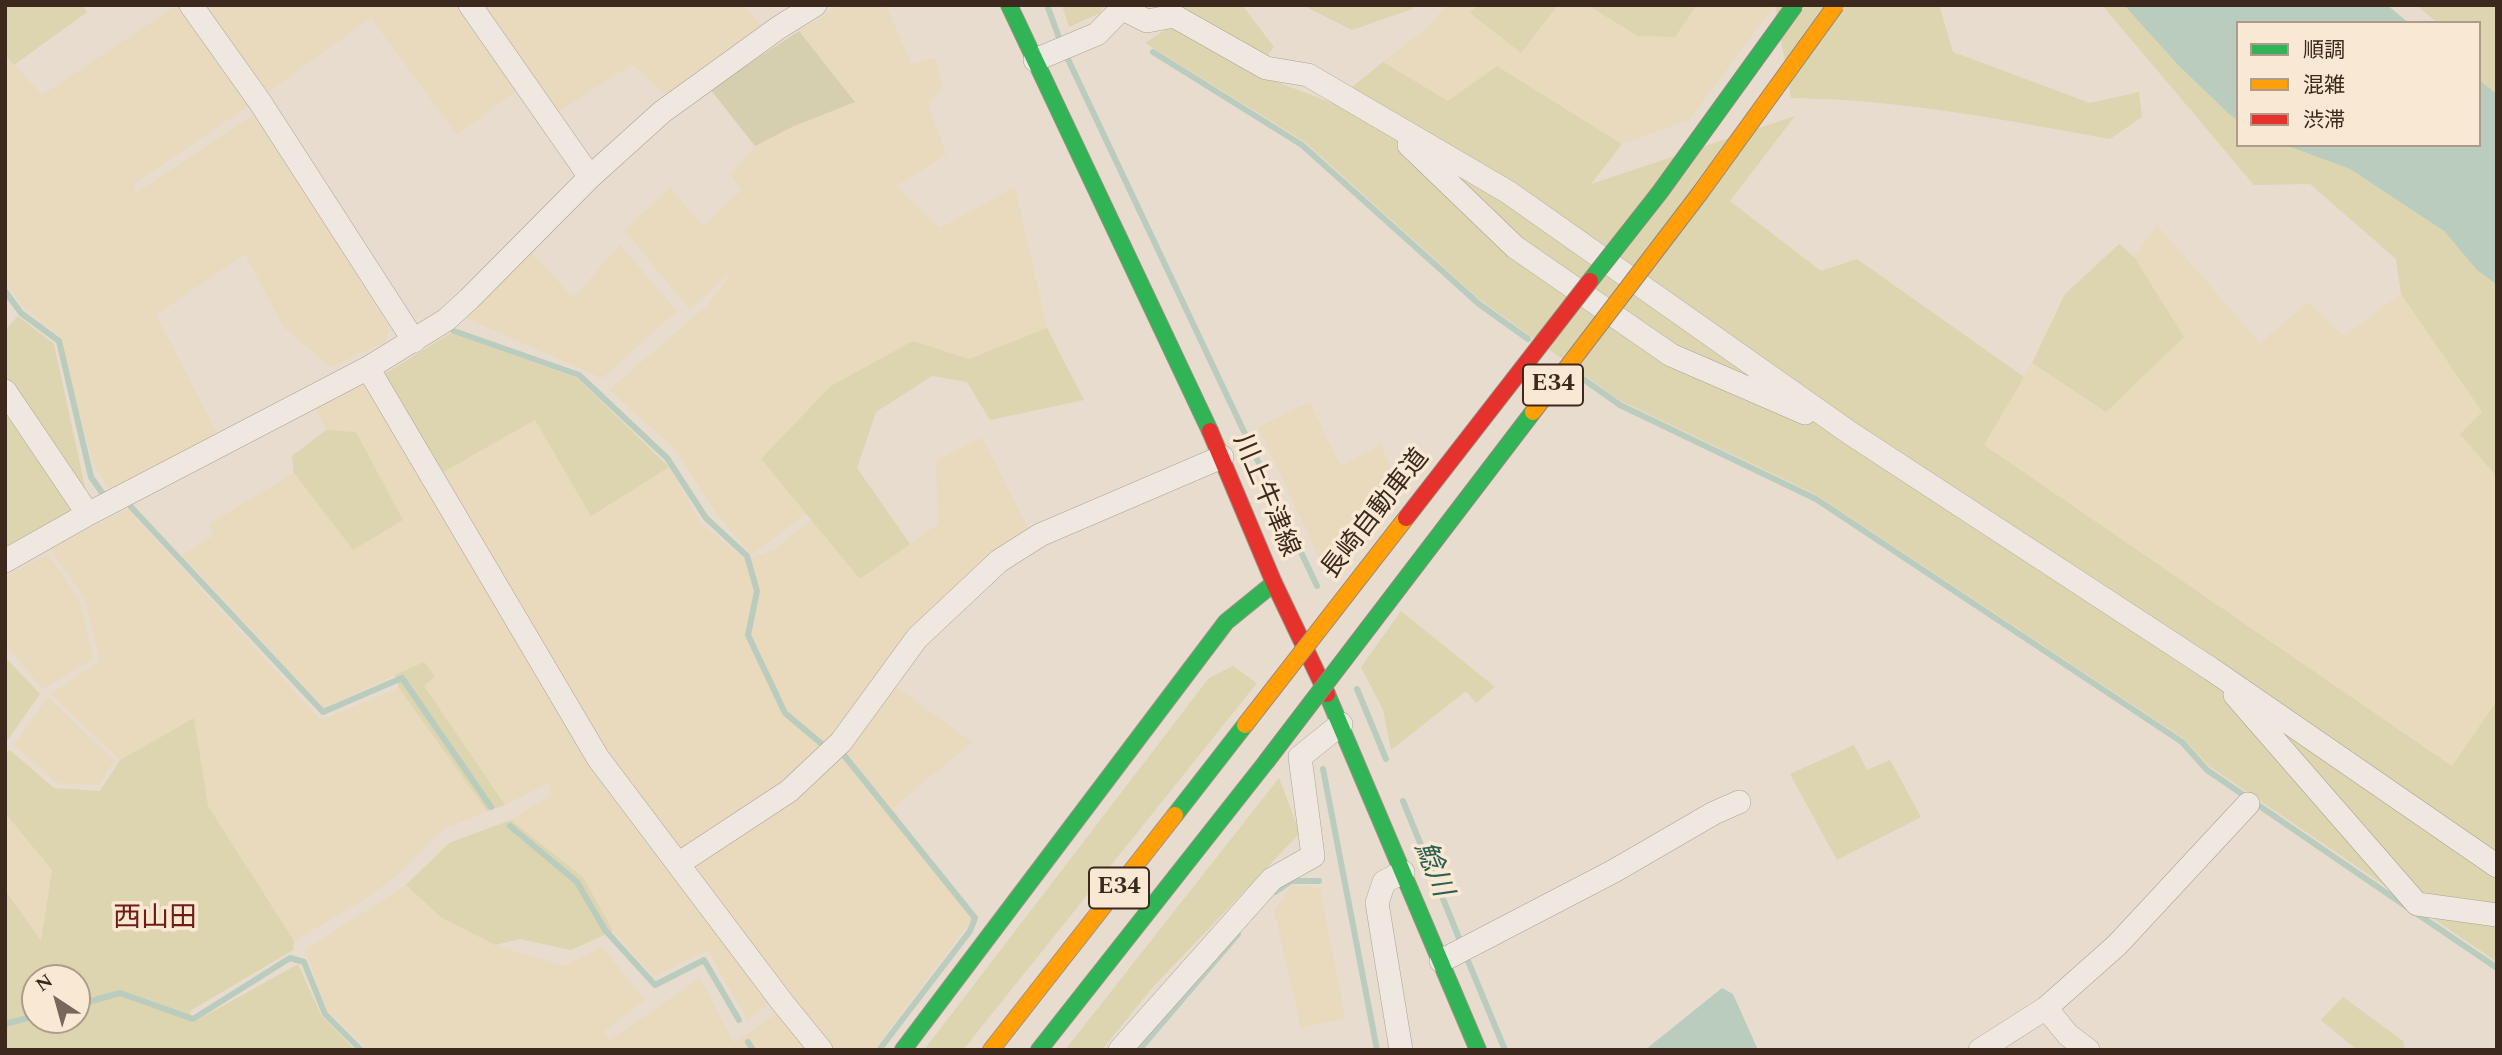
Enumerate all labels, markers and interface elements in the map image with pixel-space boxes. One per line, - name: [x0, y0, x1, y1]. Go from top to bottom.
- legend: [2236, 21, 2481, 147]
- text: 順調: [2303, 35, 2345, 67]
- text: 混雑: [2303, 70, 2345, 102]
- text: 渋滞: [2303, 105, 2345, 137]
- road number: E34: [1523, 364, 1583, 406]
- street label: 川上牛津線: [1224, 430, 1304, 562]
- street label: 長崎自動車道: [1317, 444, 1437, 586]
- water label: 鯰川: [1405, 838, 1457, 902]
- road number: E34: [1089, 868, 1149, 908]
- district label: 西山田: [113, 904, 197, 938]
- north arrow: [21, 964, 91, 1034]
- text: N: [30, 967, 59, 1000]

